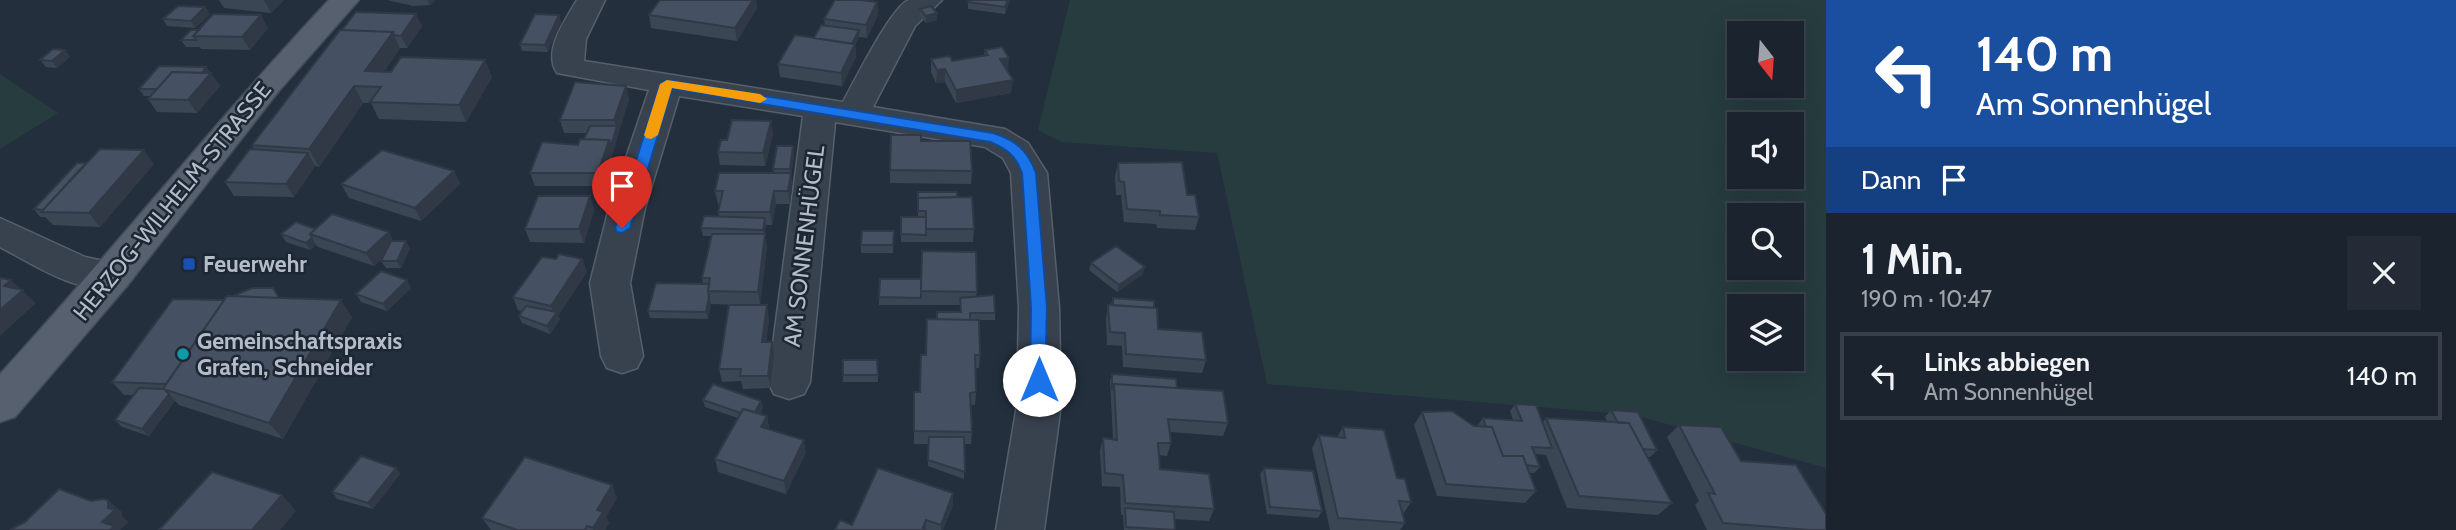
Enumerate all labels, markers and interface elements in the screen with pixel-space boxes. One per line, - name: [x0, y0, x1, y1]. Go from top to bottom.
- north arrow: [1727, 21, 1804, 98]
- map controls: [1727, 21, 1804, 371]
- text: 140 m: [1976, 24, 2113, 83]
- icon: left: [1861, 28, 1952, 119]
- street label: HERZOG-WILHELM-STRASSE: [67, 76, 277, 326]
- text: Am Sonnenhügel: [1976, 84, 2211, 123]
- button: sound: [1727, 112, 1804, 189]
- street label: AM SONNENHÜGEL: [778, 143, 830, 348]
- pin: [592, 156, 652, 228]
- icon: arrive: [1935, 161, 1973, 199]
- text: Dann: [1861, 164, 1921, 196]
- icon: arrive: [603, 167, 641, 205]
- button: search: [1727, 203, 1804, 280]
- text: 1 Min.: [1861, 233, 1963, 285]
- button: close: [2347, 236, 2421, 310]
- place label: Feuerwehr: [203, 250, 307, 278]
- marker: Feuerwehr: [181, 256, 197, 272]
- text: 190 m · 10:47: [1861, 285, 1992, 313]
- button: layers: [1727, 294, 1804, 371]
- place label: Gemeinschaftspraxis Grafen, Schneider: [197, 327, 403, 381]
- position arrow: [1002, 343, 1076, 417]
- marker: Gemeinschaftspraxis Grafen, Schneider: [175, 346, 191, 362]
- text: Links abbiegen: [1924, 346, 2090, 378]
- icon: left: [1865, 357, 1903, 395]
- text: 140 m: [2347, 360, 2417, 392]
- text: Am Sonnenhügel: [1924, 378, 2093, 406]

